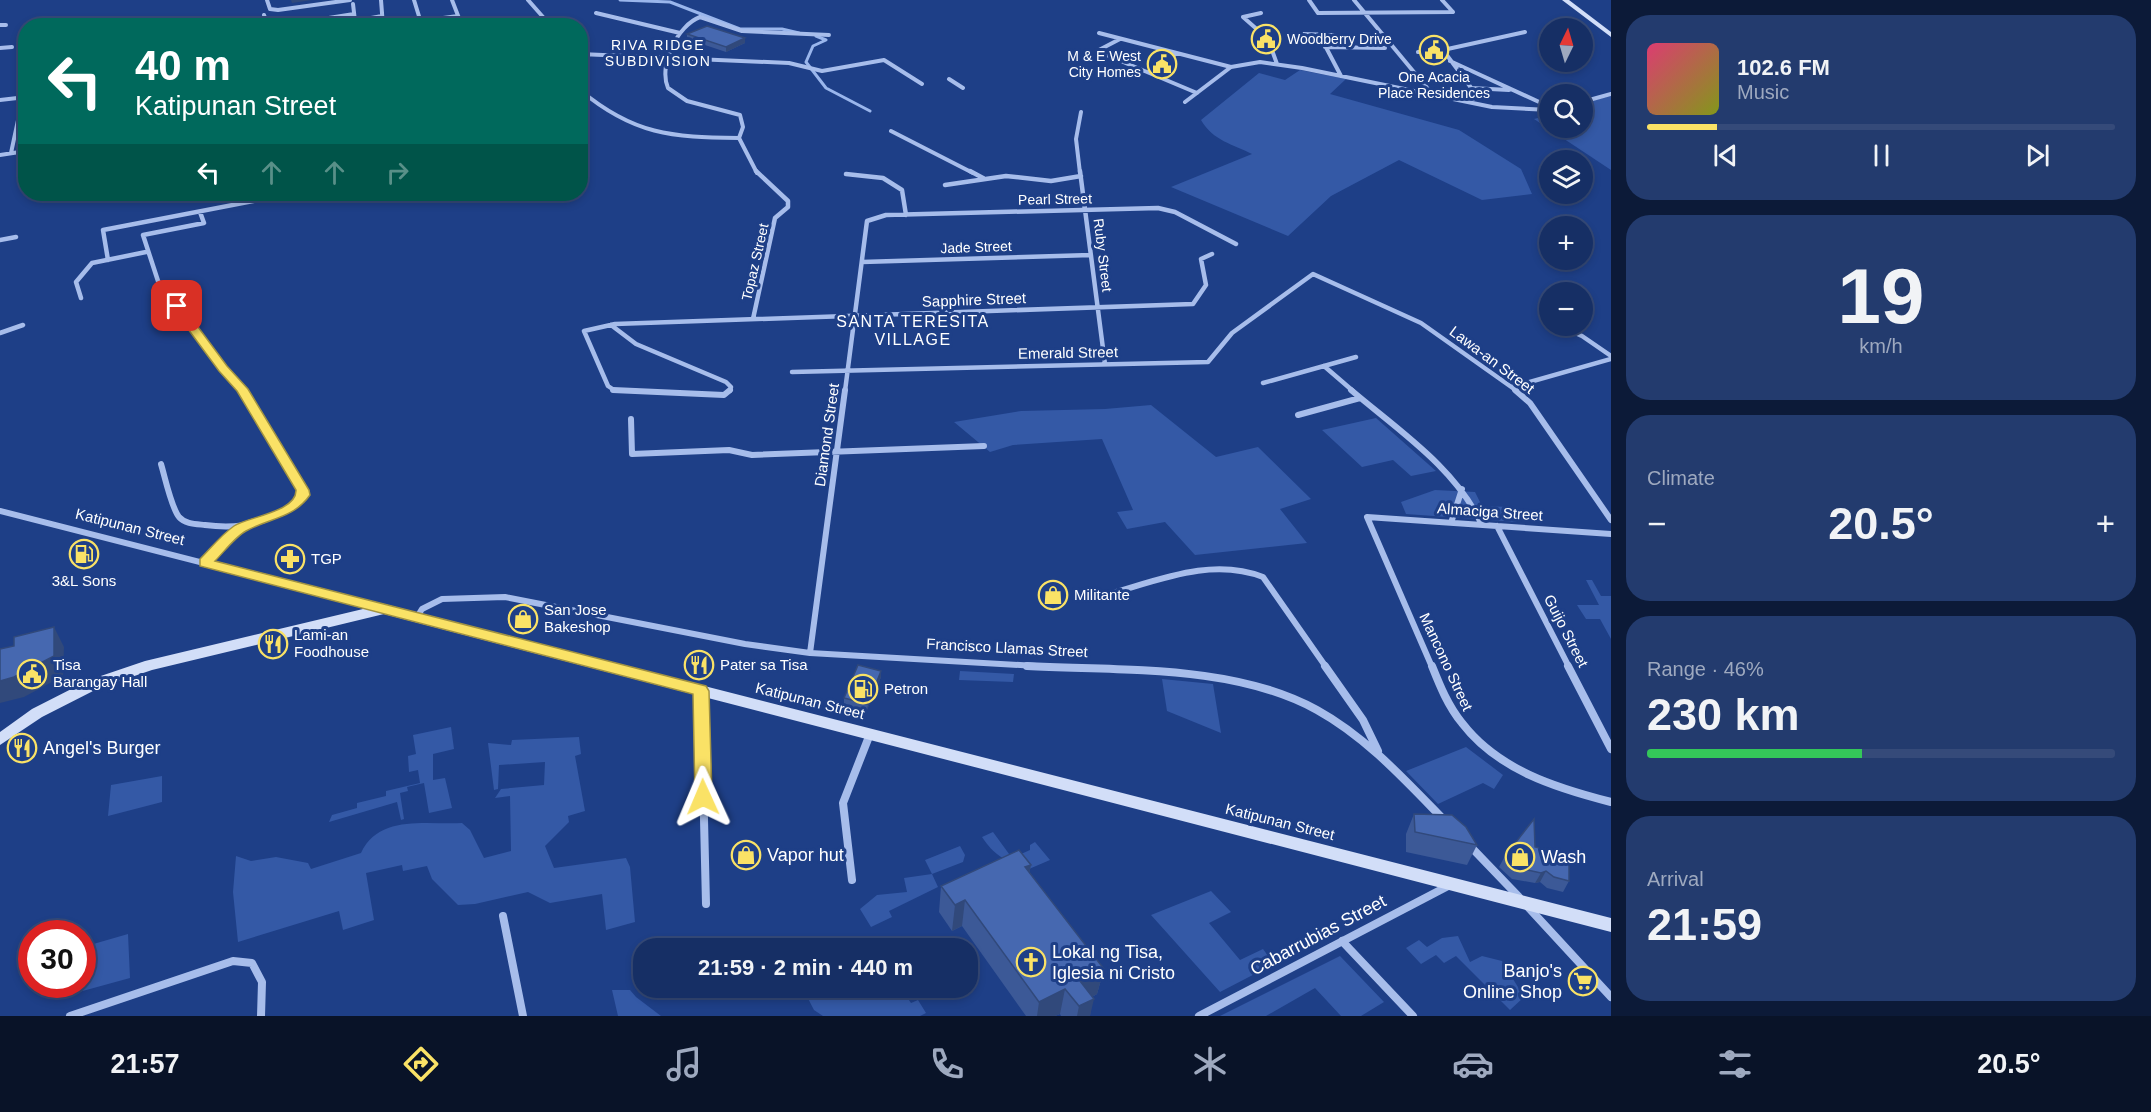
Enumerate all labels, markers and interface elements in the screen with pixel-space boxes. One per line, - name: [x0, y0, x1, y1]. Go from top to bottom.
- north arrow: [1539, 18, 1593, 72]
- map controls: [1539, 18, 1593, 336]
- public building icon: Woodberry Drive: [1250, 23, 1282, 55]
- place label: Woodberry Drive: [1287, 31, 1392, 47]
- public building icon: One Acacia Place Residences: [1418, 34, 1450, 66]
- district label: RIVA RIDGE SUBDIVISION: [605, 37, 711, 69]
- icon: left: [36, 42, 114, 120]
- text: 40 m: [135, 42, 231, 89]
- place label: M & E West City Homes: [1067, 48, 1141, 80]
- public building icon: M & E West City Homes: [1146, 48, 1178, 80]
- text: 102.6 FM: [1737, 55, 1830, 80]
- place label: One Acacia Place Residences: [1378, 69, 1490, 101]
- text: Music: [1737, 81, 1789, 103]
- button: search: [1539, 84, 1593, 138]
- text: Katipunan Street: [135, 91, 336, 121]
- icon: previous: [1709, 139, 1742, 172]
- icon: pause: [1865, 139, 1898, 172]
- icon: next: [2021, 139, 2054, 172]
- button: layers: [1539, 150, 1593, 204]
- icon: left: [192, 156, 225, 189]
- icon: ahead: [255, 156, 288, 189]
- icon: ahead: [318, 156, 351, 189]
- icon: right: [381, 156, 414, 189]
- street label: Pearl Street: [1018, 190, 1092, 208]
- button: +: [1539, 216, 1593, 270]
- street label: Ruby Street: [1091, 217, 1115, 293]
- street label: Topaz Street: [738, 222, 772, 302]
- street label: Jade Street: [940, 238, 1012, 256]
- text: 19: [1838, 252, 1924, 340]
- pin: [151, 280, 202, 331]
- button: −: [1539, 282, 1593, 336]
- icon: arrive: [160, 289, 193, 322]
- street label: Sapphire Street: [922, 289, 1027, 310]
- district label: SANTA TERESITA VILLAGE: [836, 313, 990, 348]
- street label: Lawa-an Street: [1447, 322, 1539, 397]
- text: km/h: [1859, 335, 1903, 357]
- street label: Emerald Street: [1018, 343, 1119, 362]
- street label: Diamond Street: [811, 381, 842, 488]
- text: Climate: [1647, 467, 1715, 489]
- text: 20.5°: [1828, 498, 1934, 549]
- street label: Almaciga Street: [1437, 499, 1544, 524]
- street label: Katipunan Street: [74, 505, 187, 548]
- text: −: [1647, 505, 1666, 542]
- text: +: [2096, 505, 2115, 542]
- fuel station icon: 3&L Sons: [68, 538, 100, 570]
- pharmacy icon: TGP: [274, 543, 306, 575]
- place label: TGP: [311, 550, 342, 567]
- place label: 3&L Sons: [52, 572, 116, 589]
- shop icon: Militante: [1037, 579, 1069, 611]
- place label: Militante: [1074, 586, 1130, 603]
- street label: Guijo Street: [1541, 592, 1592, 671]
- place label: San Jose Bakeshop: [544, 601, 611, 635]
- shop icon: San Jose Bakeshop: [507, 603, 539, 635]
- street label: Mancono Street: [1416, 610, 1477, 714]
- place label: Lami-an Foodhouse: [294, 626, 369, 660]
- restaurant icon: Lami-an Foodhouse: [257, 628, 289, 660]
- street label: Francisco Llamas Street: [926, 635, 1089, 660]
- restaurant icon: Pater sa Tisa: [683, 649, 715, 681]
- place label: Tisa Barangay Hall: [53, 656, 147, 690]
- place label: Pater sa Tisa: [720, 656, 808, 673]
- public building icon: Tisa Barangay Hall: [16, 658, 48, 690]
- text: Range · 46%: [1647, 658, 1764, 680]
- fuel station icon: Petron: [847, 673, 879, 705]
- street label: Katipunan Street: [754, 679, 867, 722]
- place label: Petron: [884, 680, 928, 697]
- text: 230 km: [1647, 689, 1800, 740]
- restaurant icon: Angel's Burger: [6, 732, 38, 764]
- place label: Angel's Burger: [43, 738, 161, 758]
- position arrow: [671, 765, 735, 829]
- street label: Katipunan Street: [1224, 800, 1337, 843]
- shop icon: Vapor hut: [730, 839, 762, 871]
- shop icon: Wash: [1504, 841, 1536, 873]
- place label: Vapor hut: [767, 845, 844, 865]
- place label: Wash: [1541, 847, 1586, 867]
- text: Arrival: [1647, 868, 1704, 890]
- street label: Cabarrubias Street: [1247, 891, 1389, 979]
- text: 21:59: [1647, 899, 1762, 950]
- speed limit sign: 30: [18, 920, 96, 998]
- place label: Lokal ng Tisa, Iglesia ni Cristo: [1052, 942, 1175, 983]
- church icon: Lokal ng Tisa, Iglesia ni Cristo: [1015, 946, 1047, 978]
- text: 21:59 · 2 min · 440 m: [698, 955, 913, 980]
- place label: Banjo's Online Shop: [1463, 961, 1562, 1002]
- supermarket icon: Banjo's Online Shop: [1567, 965, 1599, 997]
- icon: directions: [400, 1043, 442, 1085]
- icon: music: [663, 1043, 705, 1085]
- icon: phone: [926, 1043, 968, 1085]
- icon: climate: [1189, 1043, 1231, 1085]
- icon: car: [1452, 1043, 1494, 1085]
- icon: filters: [1714, 1043, 1756, 1085]
- text: 21:57: [110, 1049, 179, 1079]
- text: 20.5°: [1977, 1049, 2041, 1079]

